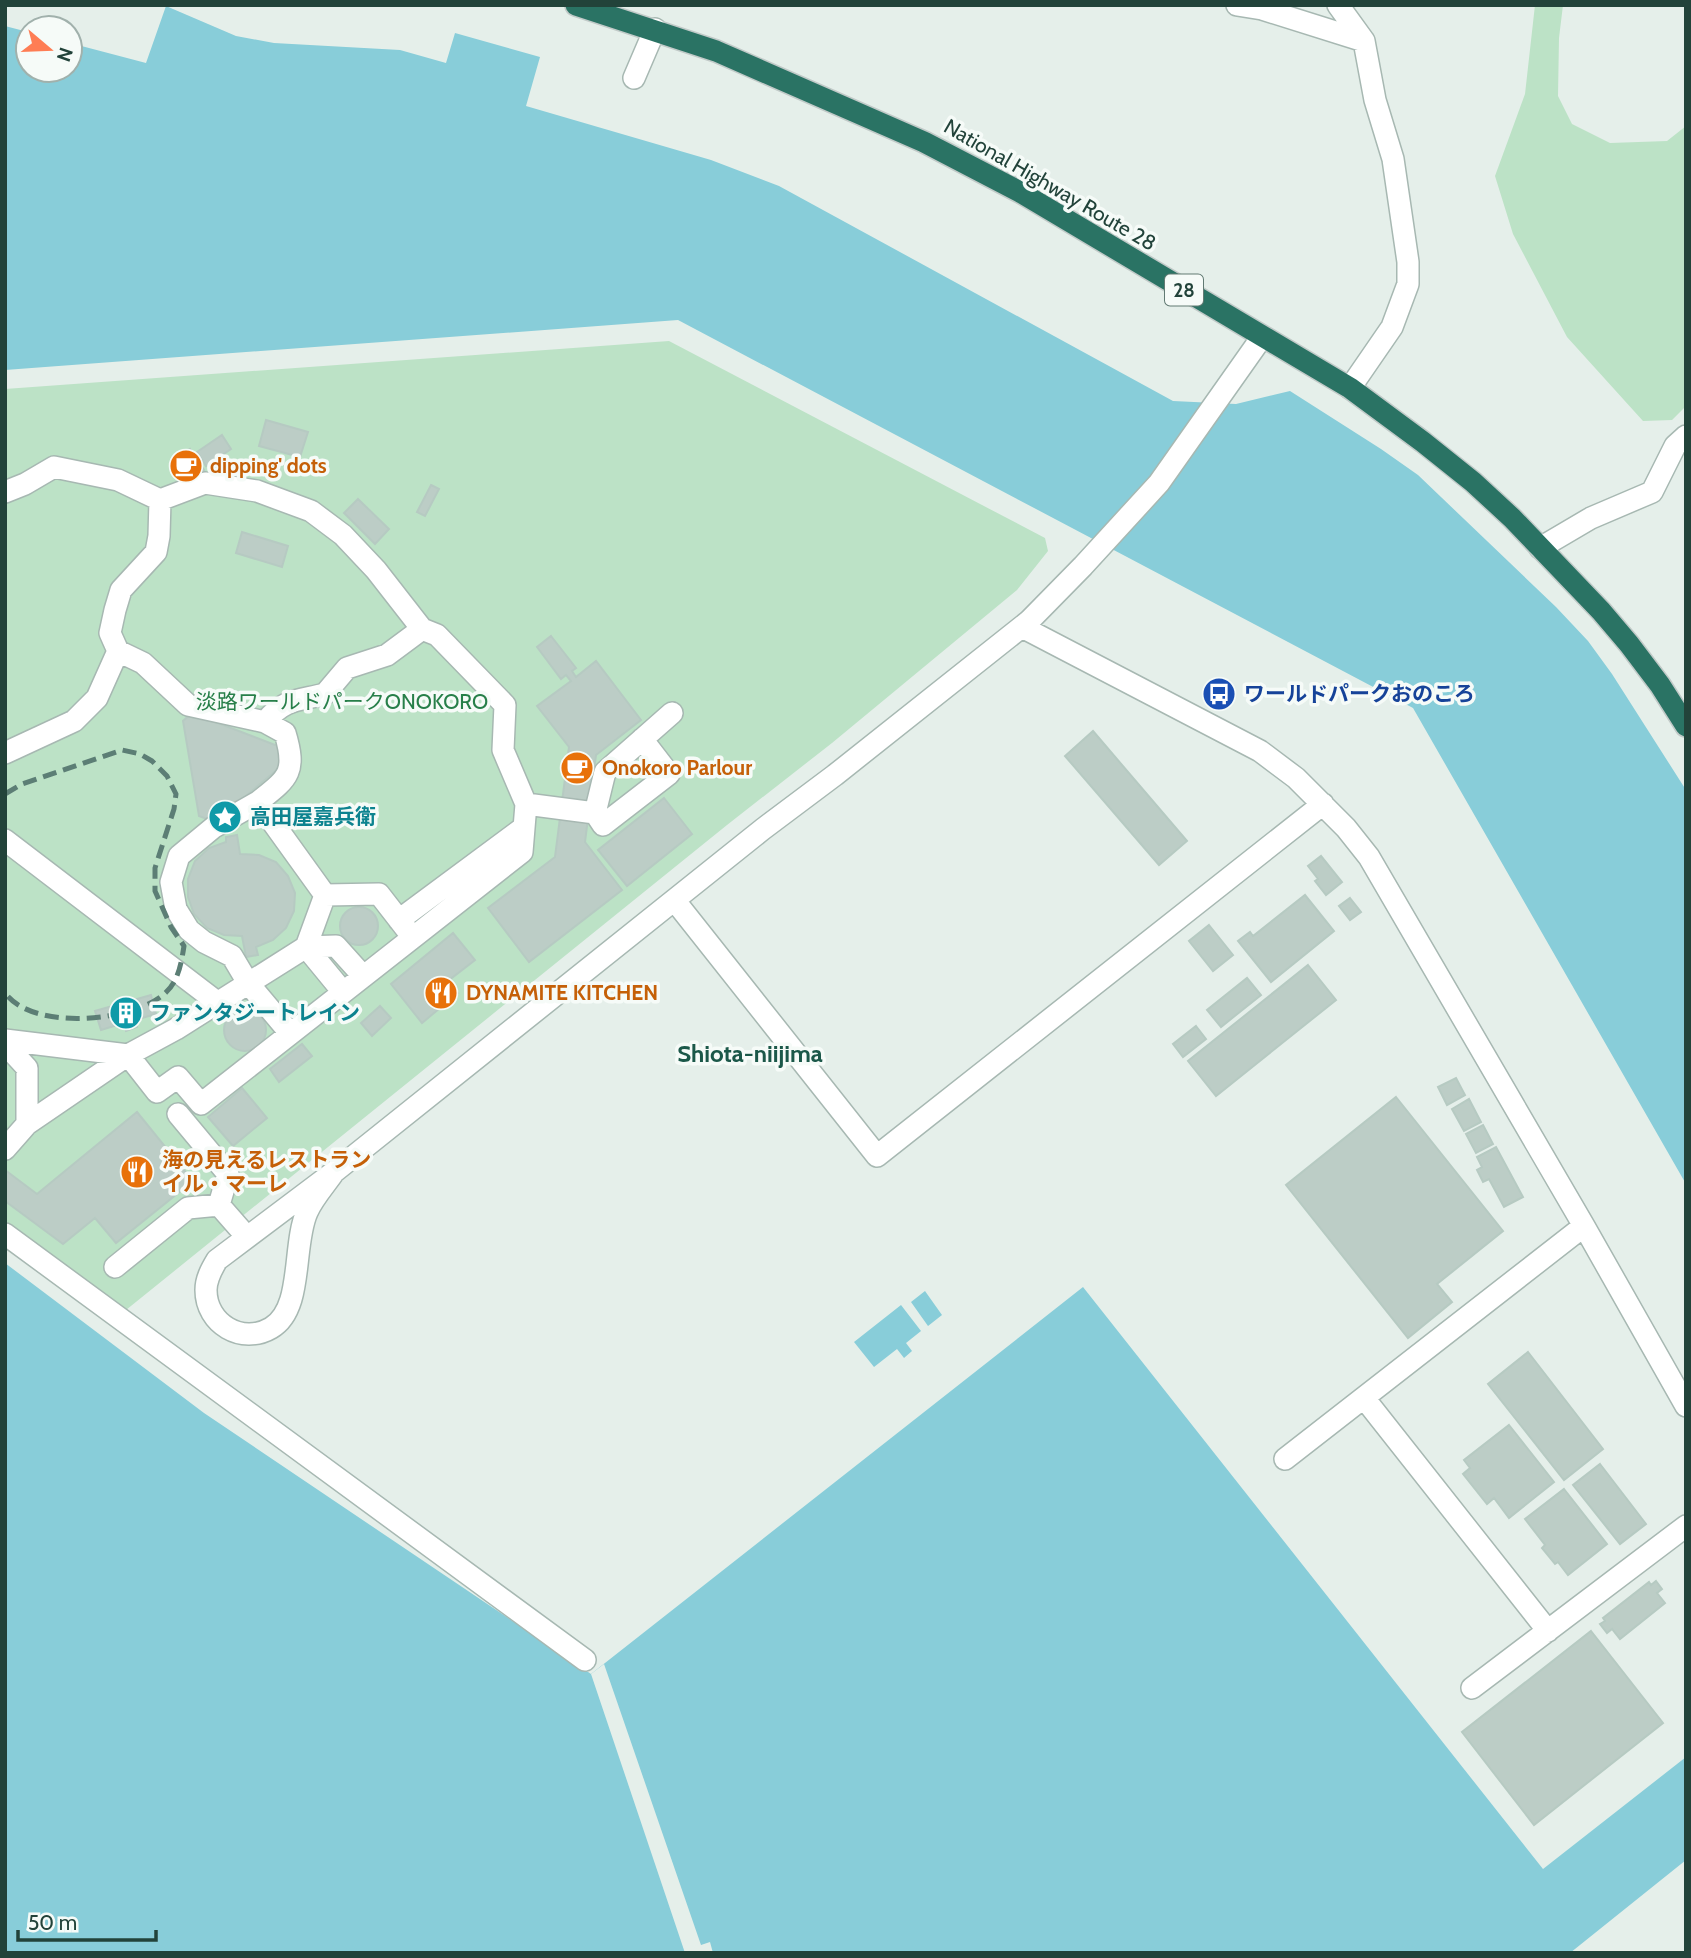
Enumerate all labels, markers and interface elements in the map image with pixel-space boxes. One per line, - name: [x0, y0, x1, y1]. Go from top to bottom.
- north arrow: [14, 14, 84, 84]
- text: N: [52, 44, 78, 64]
- street label: National Highway Route 28: [940, 114, 1161, 256]
- road number: 28: [1165, 274, 1203, 306]
- cafe icon: dipping' dots: [167, 447, 205, 485]
- place label: dipping' dots: [210, 453, 327, 478]
- bus stop icon: ワールドパークおのころ: [1200, 675, 1238, 713]
- place label: ワールドパークおのころ: [1244, 681, 1475, 706]
- park label: 淡路ワールドパークONOKORO: [196, 689, 488, 714]
- cafe icon: Onokoro Parlour: [558, 749, 596, 787]
- place label: Onokoro Parlour: [602, 755, 752, 780]
- place icon: 高田屋嘉兵衛: [206, 798, 244, 836]
- place label: 高田屋嘉兵衛: [250, 804, 376, 829]
- restaurant icon: DYNAMITE KITCHEN: [422, 974, 460, 1012]
- place label: DYNAMITE KITCHEN: [466, 980, 658, 1005]
- building icon: ファンタジートレイン: [107, 994, 145, 1032]
- place label: ファンタジートレイン: [150, 1000, 360, 1025]
- district label: Shiota-niijima: [677, 1039, 823, 1068]
- place label: 海の見えるレストラン イル・マーレ: [162, 1147, 371, 1196]
- restaurant icon: 海の見えるレストラン イル・マーレ: [118, 1153, 156, 1191]
- scale bar: [18, 1898, 156, 1942]
- text: 50 m: [28, 1910, 77, 1935]

